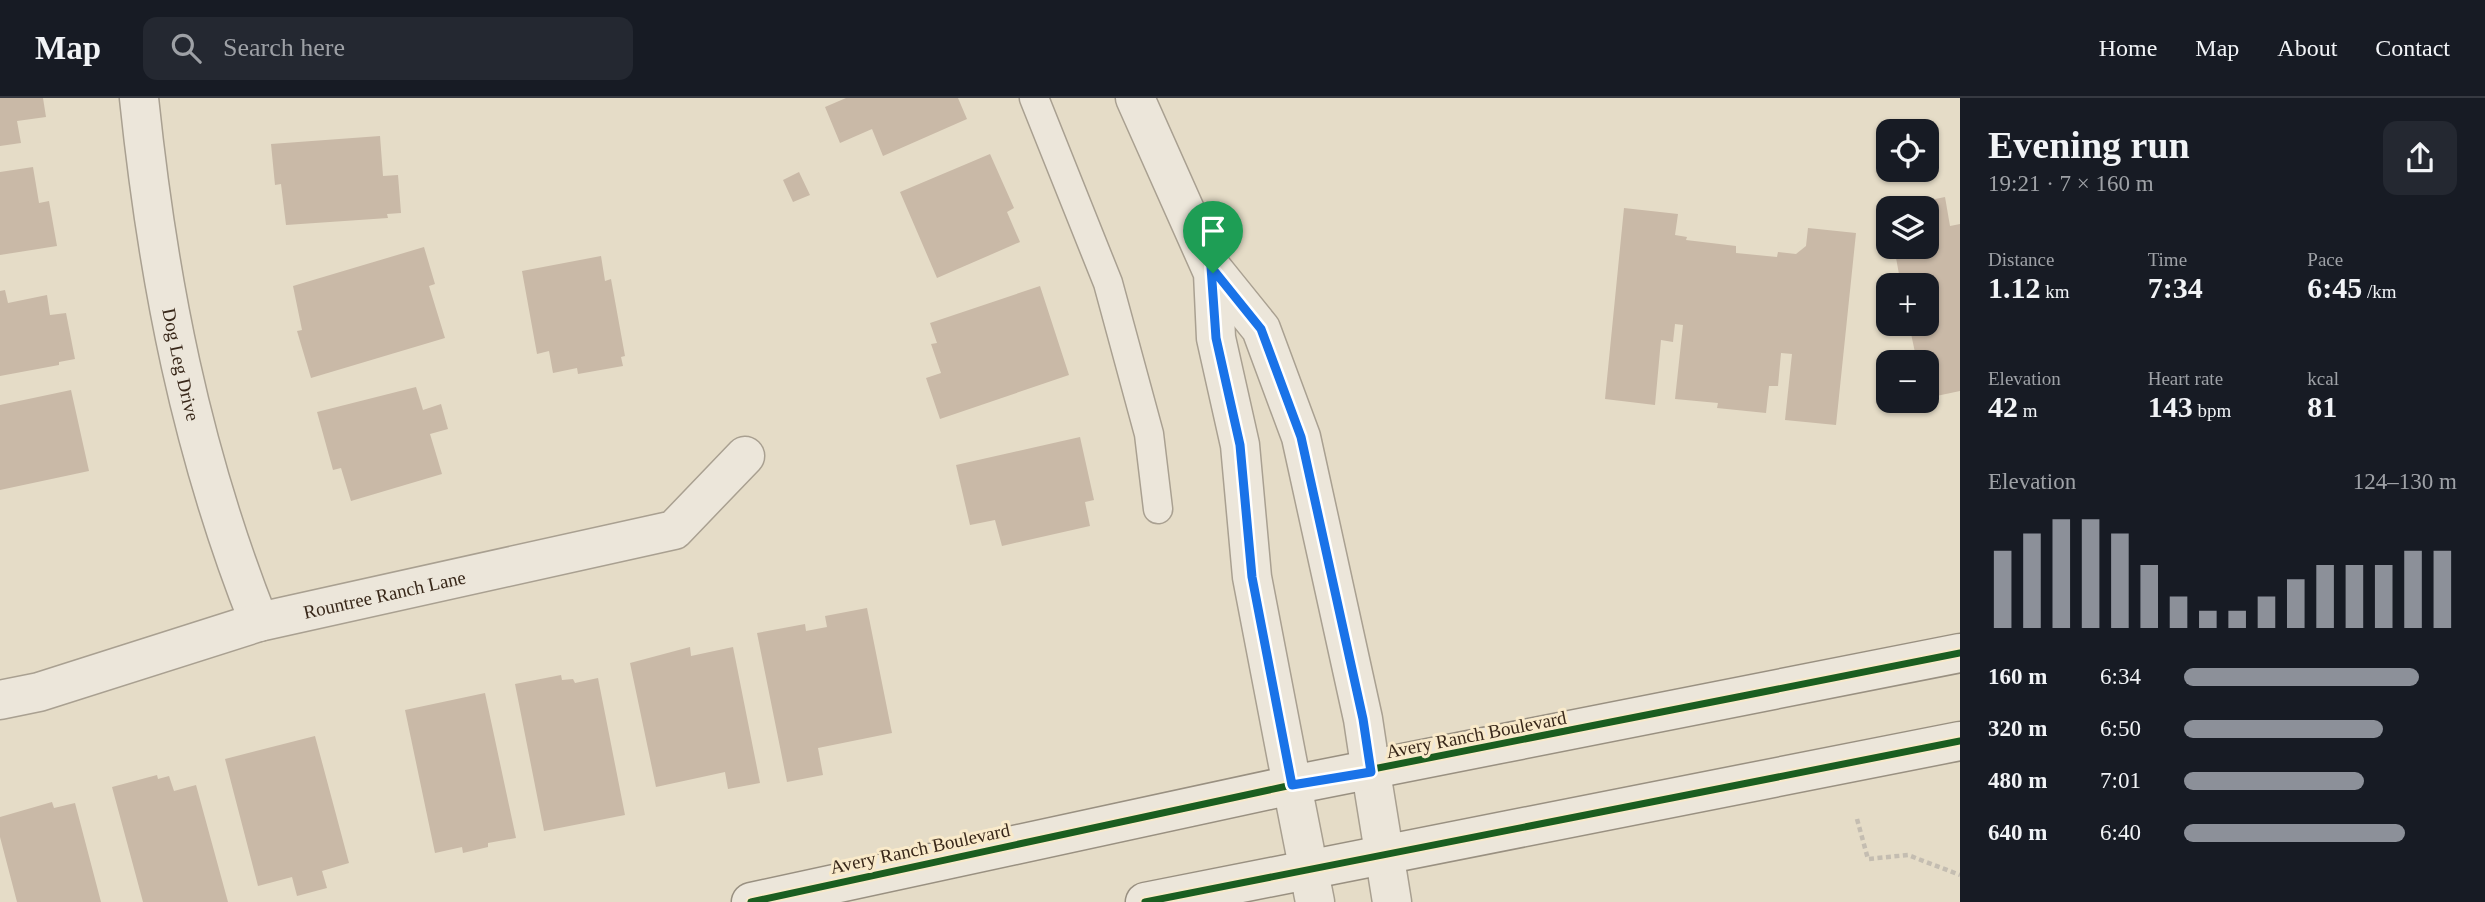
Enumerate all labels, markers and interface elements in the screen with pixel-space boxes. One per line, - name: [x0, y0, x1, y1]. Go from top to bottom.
- search box: [143, 17, 633, 80]
- icon: search: [167, 29, 205, 67]
- text: Map: [35, 30, 101, 66]
- text: Search here: [223, 33, 345, 62]
- text: Home: [2099, 35, 2157, 61]
- text: Map: [2195, 35, 2239, 61]
- text: About: [2277, 35, 2337, 61]
- text: Contact: [2375, 35, 2450, 61]
- map controls: [1876, 119, 1939, 413]
- button: locate: [1876, 119, 1939, 182]
- button: share: [2383, 121, 2457, 195]
- text: Evening run: [1988, 124, 2190, 166]
- text: 19:21 · 7 × 160 m: [1988, 171, 2154, 196]
- button: layers: [1876, 196, 1939, 259]
- pin: [1183, 201, 1243, 273]
- icon: arrive: [1194, 212, 1232, 250]
- text: Distance: [1988, 249, 2054, 270]
- text: Time: [2148, 249, 2187, 270]
- text: Pace: [2307, 249, 2343, 270]
- text: 1.12: [1988, 271, 2041, 304]
- text: 7:34: [2148, 271, 2203, 304]
- text: 6:45: [2307, 271, 2362, 304]
- button: +: [1876, 273, 1939, 336]
- text: km: [2041, 281, 2070, 302]
- text: /km: [2362, 281, 2397, 302]
- street label: Dog Leg Drive: [158, 306, 204, 423]
- button: −: [1876, 350, 1939, 413]
- text: Elevation: [1988, 368, 2061, 389]
- text: Heart rate: [2148, 368, 2223, 389]
- text: kcal: [2307, 368, 2339, 389]
- text: 42: [1988, 390, 2018, 423]
- text: 143: [2148, 390, 2193, 423]
- text: 81: [2307, 390, 2337, 423]
- text: m: [2018, 400, 2038, 421]
- text: bpm: [2193, 400, 2231, 421]
- text: Elevation: [1988, 469, 2076, 494]
- text: 124–130 m: [2353, 469, 2457, 494]
- street label: Rountree Ranch Lane: [301, 567, 468, 623]
- text: 160 m: [1988, 664, 2047, 689]
- text: 6:34: [2100, 664, 2141, 689]
- street label: Avery Ranch Boulevard: [1384, 707, 1569, 762]
- text: 320 m: [1988, 716, 2047, 741]
- text: 6:50: [2100, 716, 2141, 741]
- text: 480 m: [1988, 768, 2047, 793]
- text: 7:01: [2100, 768, 2141, 793]
- street label: Avery Ranch Boulevard: [828, 819, 1012, 878]
- text: 640 m: [1988, 820, 2047, 845]
- text: 6:40: [2100, 820, 2141, 845]

